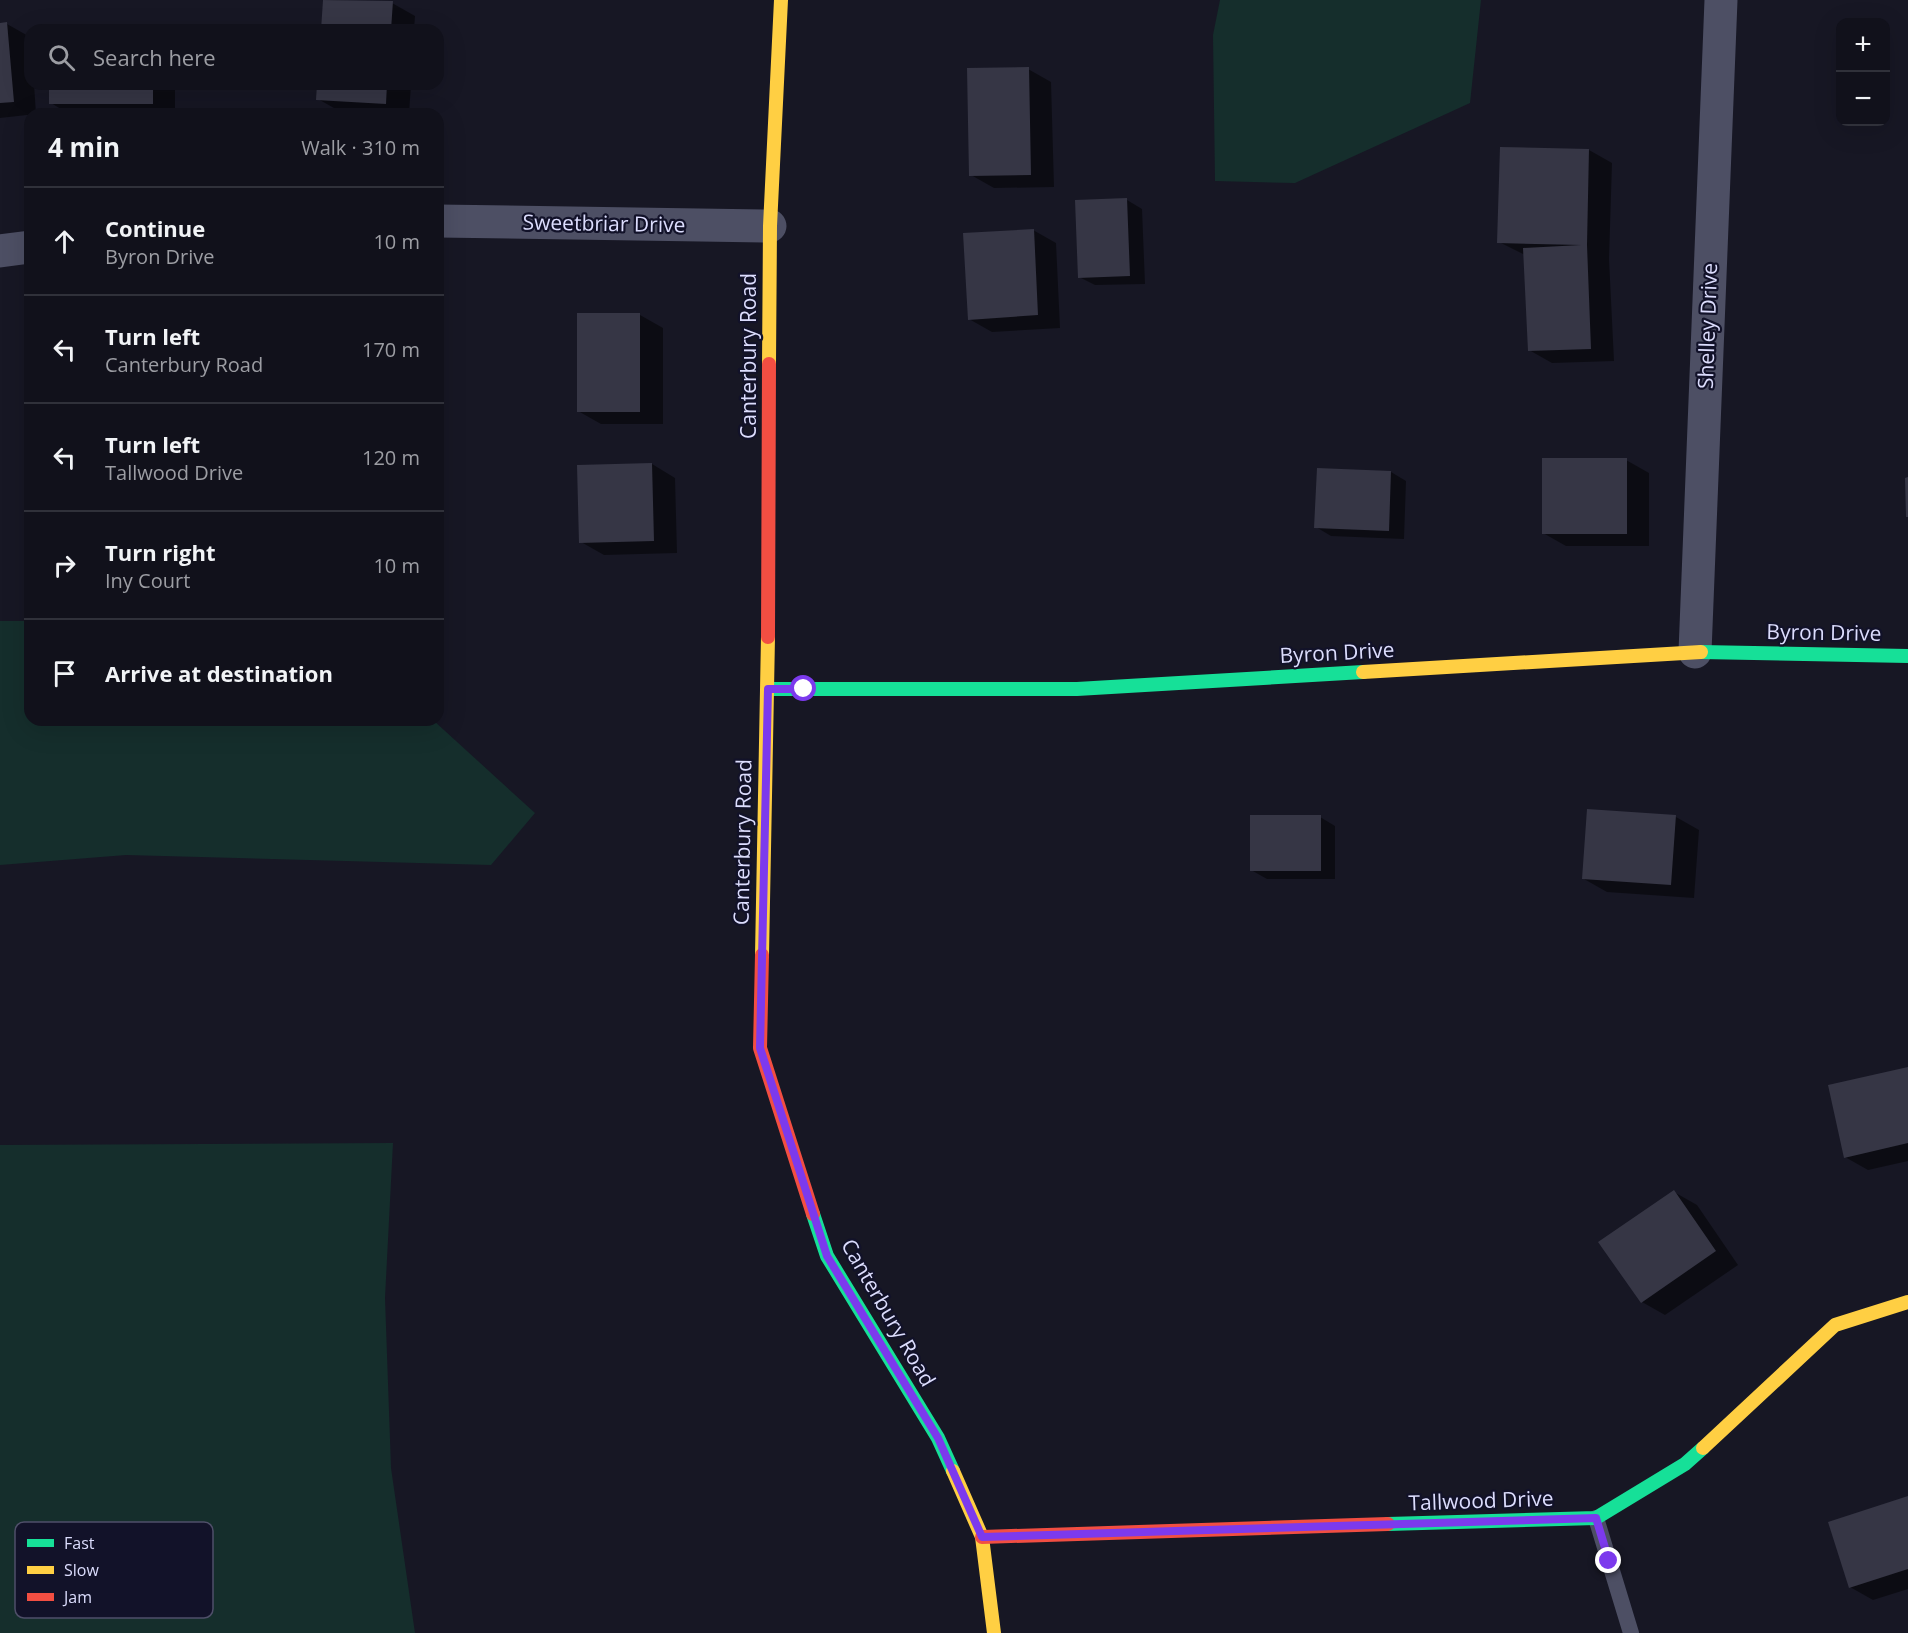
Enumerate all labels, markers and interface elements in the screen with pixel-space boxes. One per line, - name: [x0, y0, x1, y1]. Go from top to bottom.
- map controls: [1836, 18, 1890, 126]
- button: +: [1836, 18, 1890, 72]
- search box: [24, 24, 444, 90]
- icon: search: [45, 41, 78, 74]
- text: Search here: [93, 42, 216, 72]
- button: −: [1836, 72, 1890, 126]
- text: 4 min: [48, 129, 120, 165]
- text: Walk · 310 m: [301, 134, 420, 161]
- street label: Sweetbriar Drive: [522, 208, 686, 238]
- text: Continue: [105, 213, 205, 243]
- icon: ahead: [48, 225, 81, 258]
- text: 10 m: [373, 228, 420, 255]
- text: Byron Drive: [105, 243, 215, 270]
- street label: Shelley Drive: [1691, 263, 1723, 389]
- street label: Canterbury Road: [734, 273, 762, 439]
- text: Turn left: [105, 321, 200, 351]
- icon: left: [48, 333, 81, 366]
- text: 170 m: [362, 336, 420, 363]
- text: Canterbury Road: [105, 351, 263, 378]
- text: Turn left: [105, 429, 200, 459]
- icon: left: [48, 441, 81, 474]
- text: 120 m: [362, 444, 420, 471]
- text: Tallwood Drive: [105, 459, 243, 486]
- text: Turn right: [105, 537, 216, 567]
- icon: right: [48, 549, 81, 582]
- text: 10 m: [373, 552, 420, 579]
- text: Iny Court: [105, 567, 190, 594]
- street label: Byron Drive: [1766, 617, 1882, 647]
- street label: Byron Drive: [1279, 635, 1395, 669]
- icon: arrive: [48, 657, 81, 690]
- text: Arrive at destination: [105, 658, 333, 688]
- route start: [790, 675, 816, 701]
- street label: Canterbury Road: [727, 759, 757, 925]
- street label: Canterbury Road: [835, 1234, 942, 1391]
- street label: Tallwood Drive: [1408, 1483, 1554, 1517]
- legend: [15, 1522, 213, 1618]
- text: Fast: [64, 1532, 95, 1554]
- route end: [1595, 1547, 1621, 1573]
- text: Slow: [64, 1559, 99, 1581]
- text: Jam: [62, 1586, 92, 1608]

